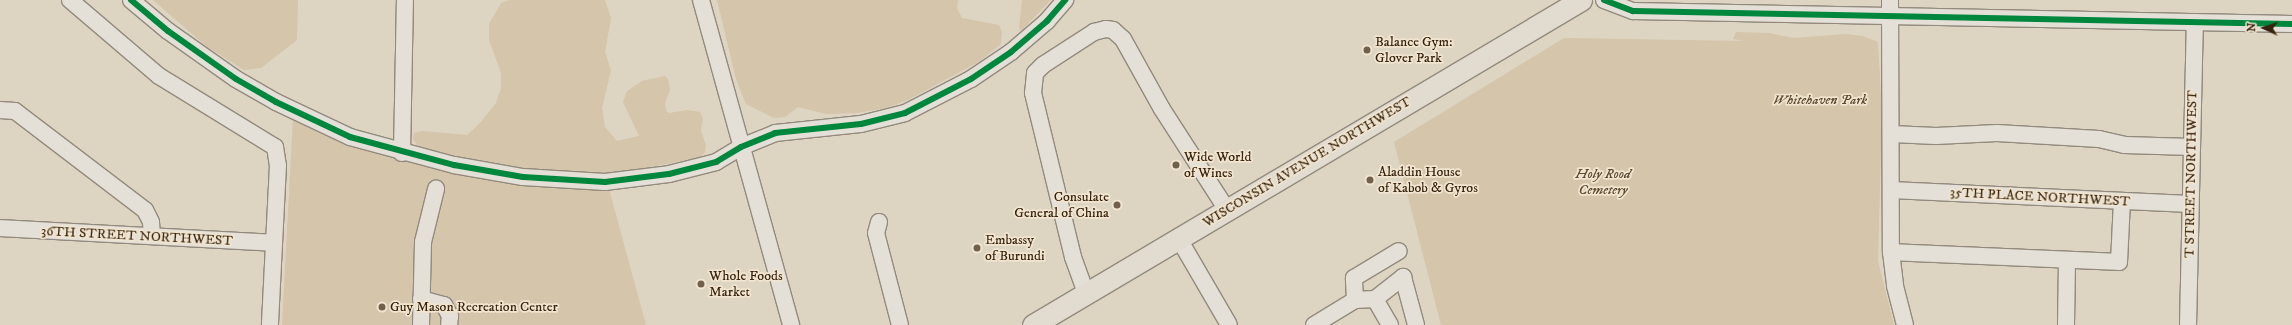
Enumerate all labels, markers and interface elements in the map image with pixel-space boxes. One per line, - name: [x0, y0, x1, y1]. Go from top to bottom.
- north arrow: [2244, 8, 2284, 48]
- text: N: [2245, 22, 2259, 32]
- place label: Balance Gym: Glover Park: [1375, 34, 1453, 66]
- marker: Balance Gym: Glover Park: [1362, 45, 1372, 55]
- street label: T STREET NORTHWEST: [2181, 90, 2201, 258]
- park label: Whitehaven Park: [1773, 92, 1867, 108]
- street label: WISCONSIN AVENUE NORTHWEST: [1200, 93, 1414, 231]
- place label: Wide World of Wines: [1184, 149, 1251, 182]
- marker: Wide World of Wines: [1171, 160, 1181, 170]
- place label: Aladdin House of Kabob & Gyros: [1378, 164, 1478, 196]
- park label: Holy Rood Cemetery: [1575, 166, 1631, 198]
- marker: Aladdin House of Kabob & Gyros: [1365, 175, 1375, 185]
- street label: 35TH PLACE NORTHWEST: [1949, 184, 2131, 210]
- place label: Consulate General of China: [1014, 189, 1109, 222]
- marker: Consulate General of China: [1112, 200, 1122, 210]
- street label: 36TH STREET NORTHWEST: [41, 223, 233, 249]
- place label: Embassy of Burundi: [985, 232, 1045, 264]
- marker: Embassy of Burundi: [972, 243, 982, 253]
- place label: Whole Foods Market: [709, 268, 783, 300]
- marker: Whole Foods Market: [696, 279, 706, 289]
- place label: Guy Mason Recreation Center: [390, 299, 558, 315]
- marker: Guy Mason Recreation Center: [377, 302, 387, 312]

